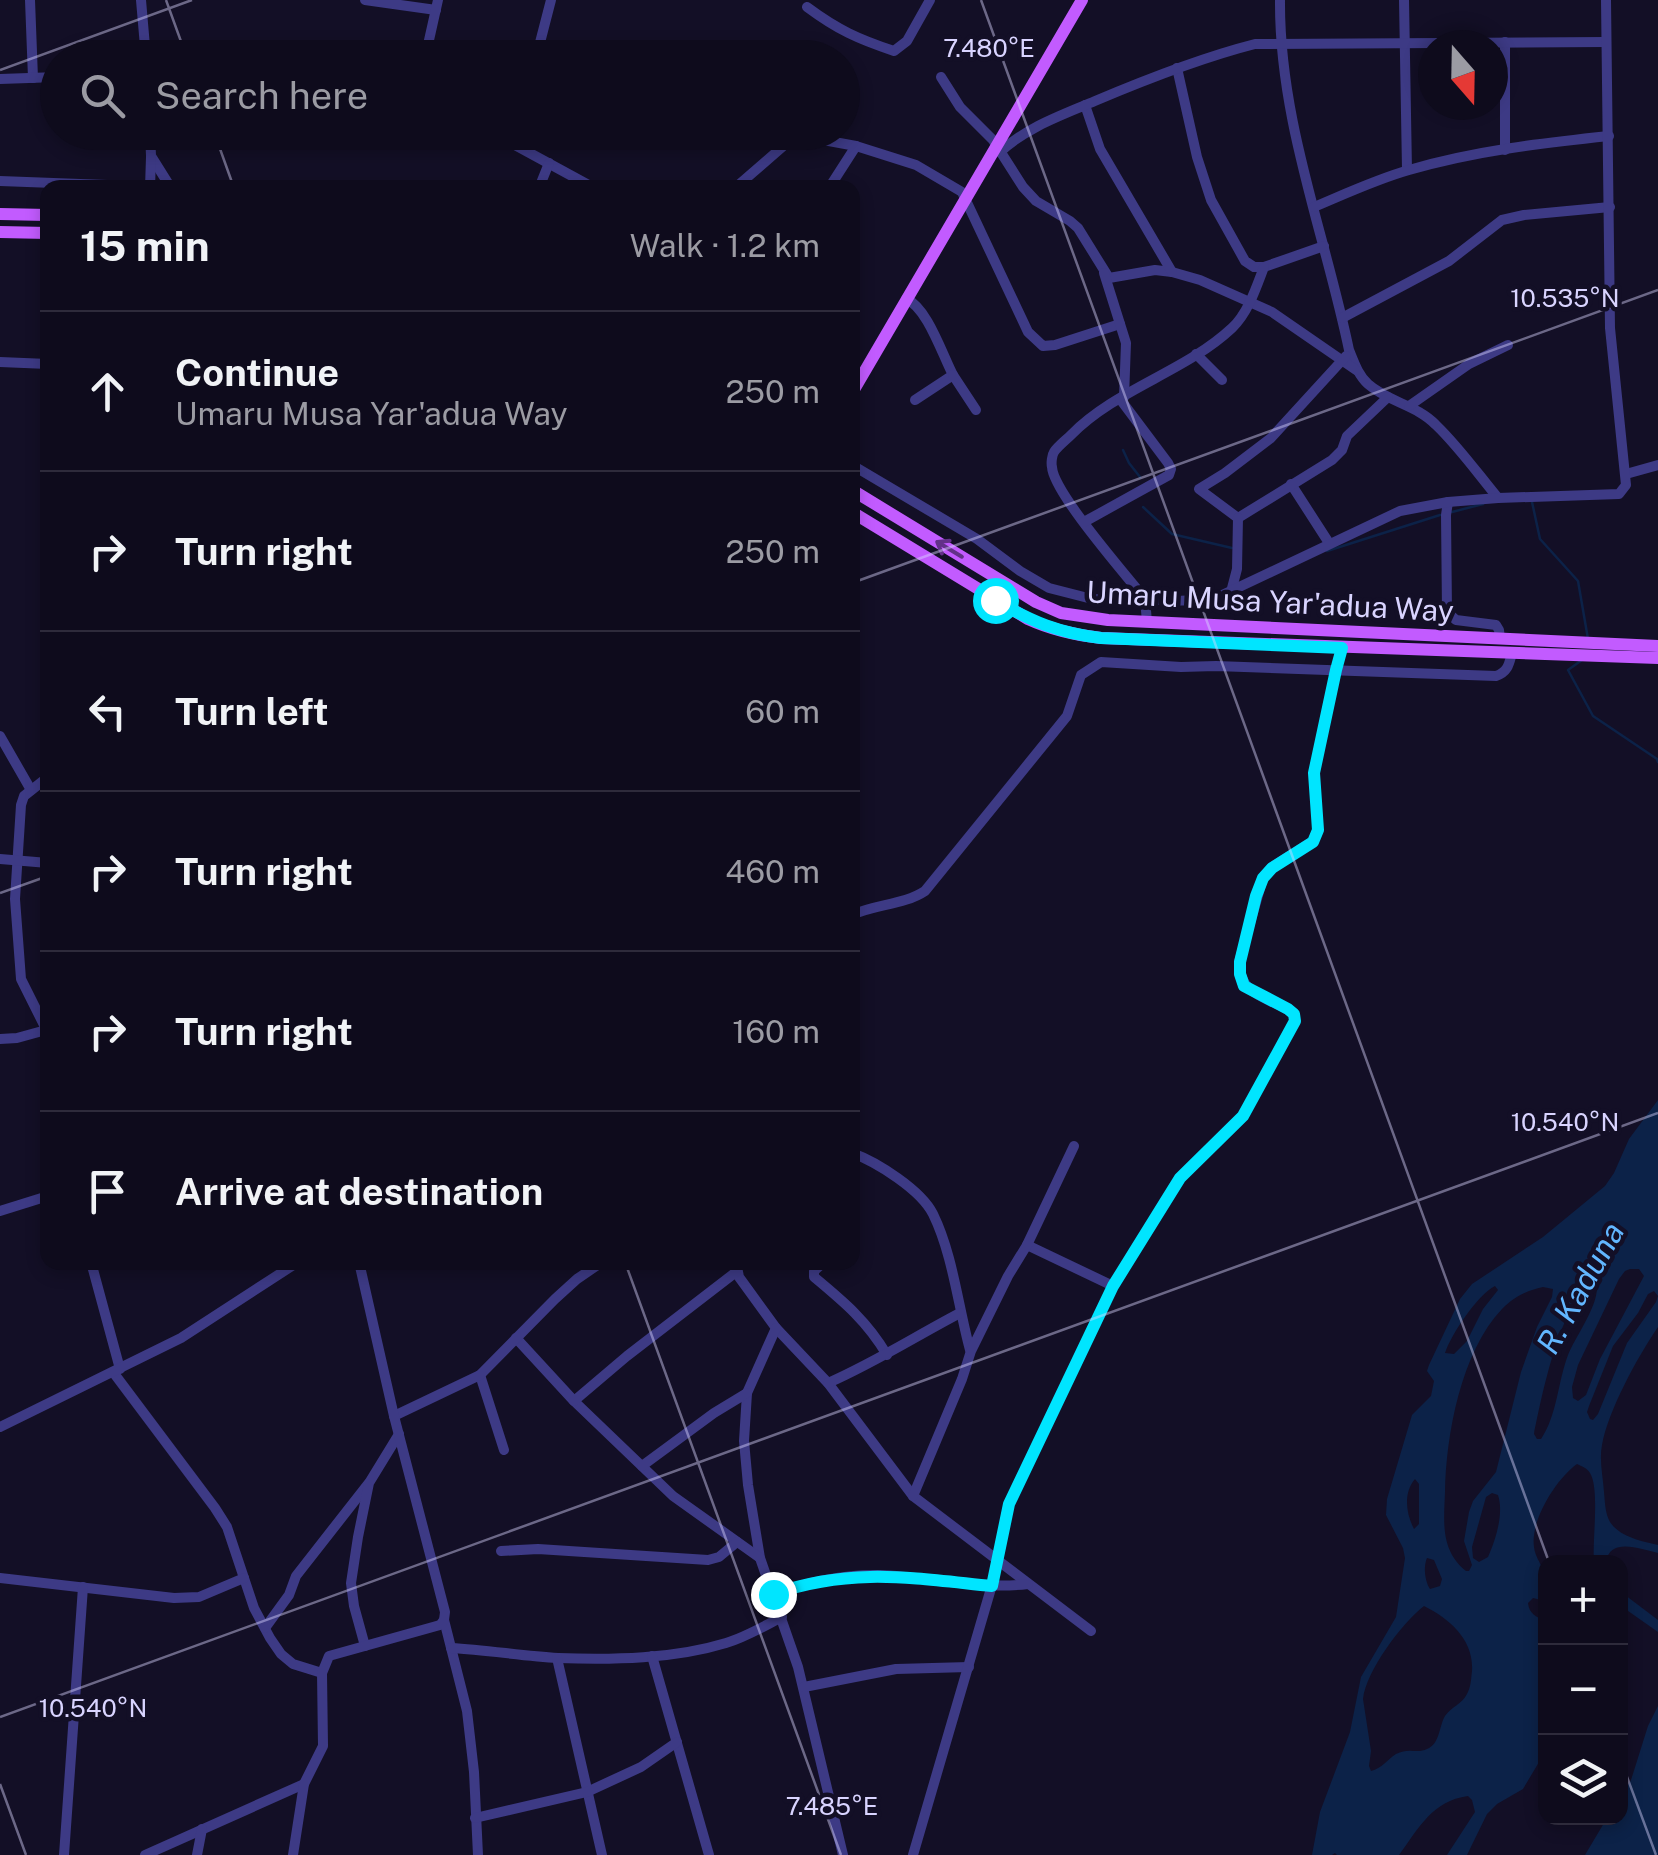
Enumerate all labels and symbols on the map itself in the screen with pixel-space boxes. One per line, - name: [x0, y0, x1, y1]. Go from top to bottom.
- north arrow: [1418, 30, 1508, 120]
- text: 7.480°E: [943, 33, 1035, 63]
- text: 10.535°N: [1510, 283, 1620, 313]
- one-way arrow: [935, 538, 964, 559]
- street label: Umaru Musa Yar'adua Way: [1085, 573, 1455, 629]
- route start: [973, 578, 1019, 624]
- text: 10.540°N: [1511, 1107, 1619, 1137]
- water label: R. Kaduna: [1529, 1216, 1631, 1360]
- route end: [751, 1572, 797, 1618]
- text: 10.540°N: [39, 1693, 147, 1723]
- text: 7.485°E: [786, 1791, 878, 1821]

